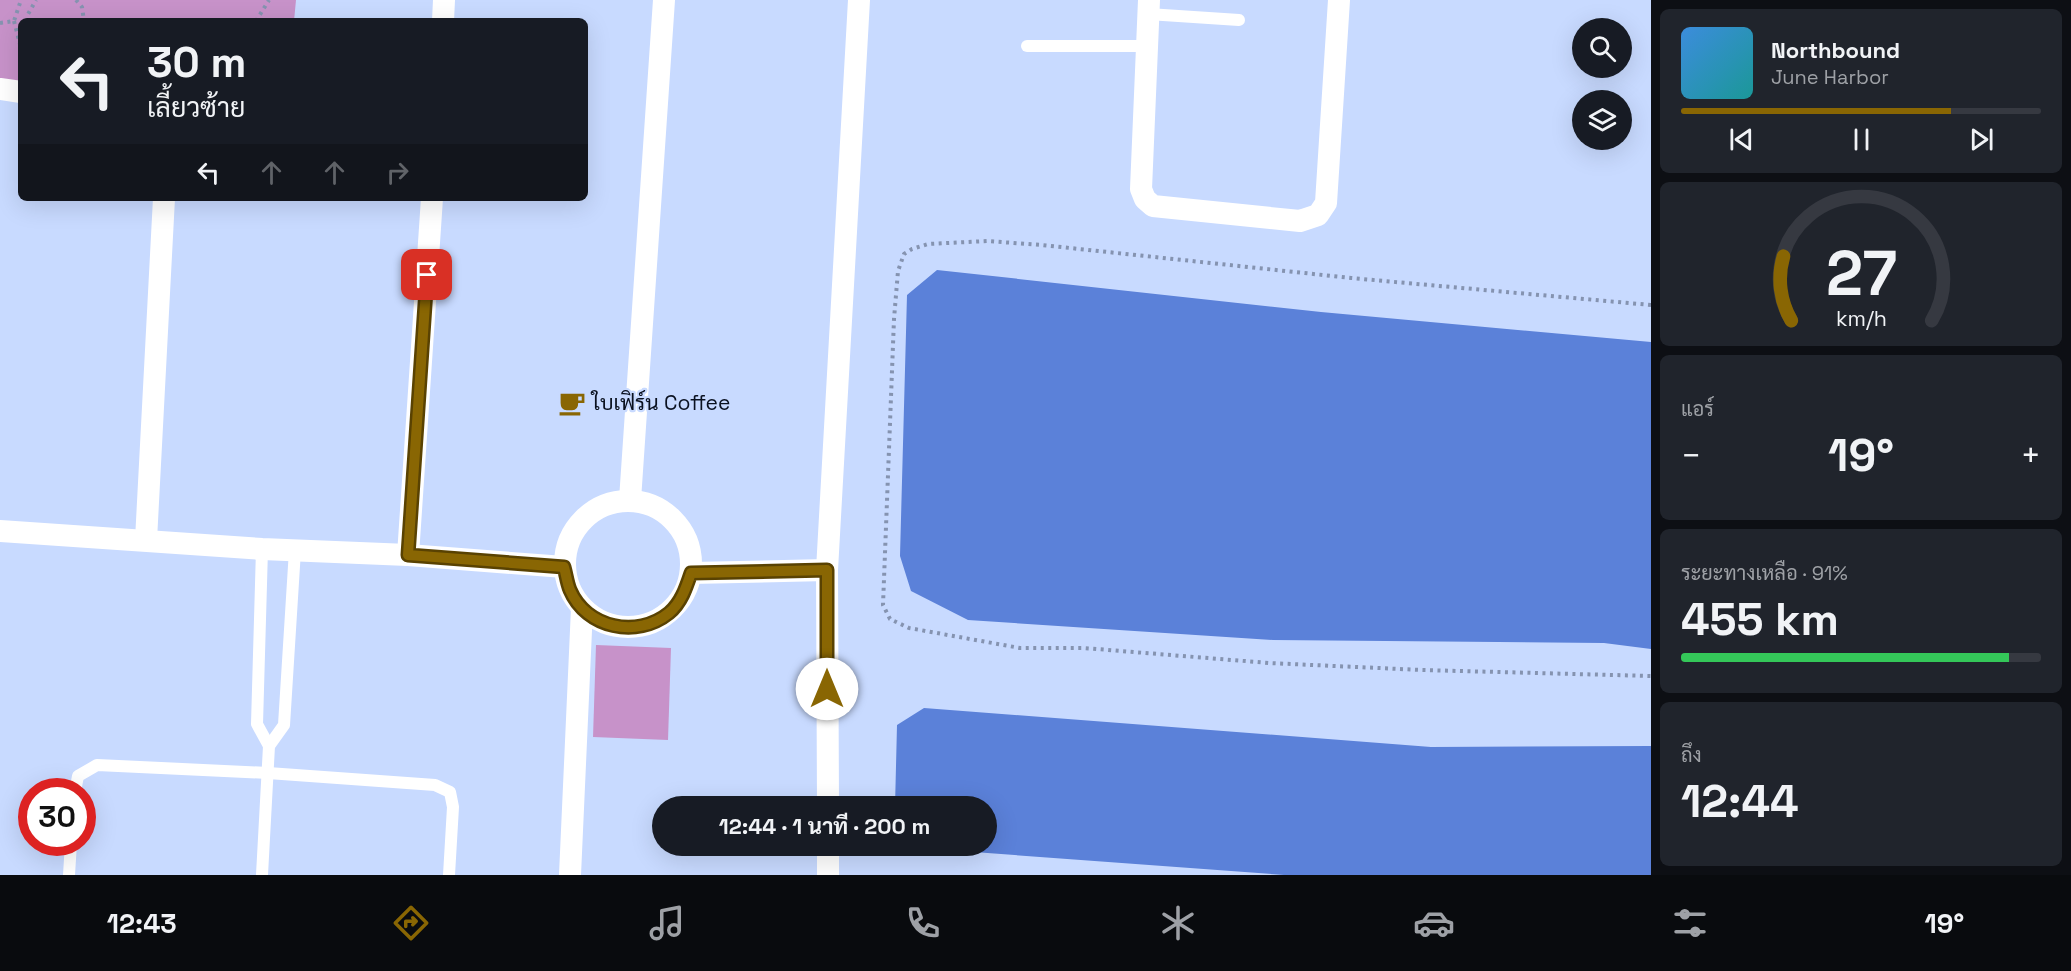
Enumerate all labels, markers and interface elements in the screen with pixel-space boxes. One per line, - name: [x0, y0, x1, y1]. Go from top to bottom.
- map controls: [1572, 18, 1632, 150]
- button: search: [1572, 18, 1632, 78]
- text: 30 m: [147, 36, 246, 89]
- text: Northbound: [1771, 36, 1900, 64]
- icon: left: [48, 42, 126, 120]
- text: June Harbor: [1771, 64, 1889, 90]
- text: เลี้ยวซ้าย: [147, 90, 245, 125]
- button: layers: [1572, 90, 1632, 150]
- icon: previous: [1725, 123, 1758, 156]
- icon: pause: [1845, 123, 1878, 156]
- icon: next: [1965, 123, 1998, 156]
- icon: left: [192, 156, 225, 189]
- icon: ahead: [255, 156, 288, 189]
- icon: ahead: [318, 156, 351, 189]
- icon: right: [381, 156, 414, 189]
- text: 27: [1825, 234, 1897, 313]
- pin: [401, 249, 452, 300]
- icon: arrive: [410, 258, 443, 291]
- text: km/h: [1835, 306, 1887, 333]
- cafe icon: ใบเฟิร์น Coffee: [557, 388, 587, 418]
- place label: ใบเฟิร์น Coffee: [590, 389, 731, 416]
- text: แอร์: [1681, 396, 1714, 422]
- text: 19°: [1828, 427, 1894, 484]
- text: −: [1681, 435, 1701, 477]
- text: +: [2021, 435, 2041, 477]
- text: ระยะทางเหลือ · 91%: [1681, 560, 1848, 586]
- text: 455 km: [1681, 591, 1839, 648]
- position arrow: [795, 657, 859, 721]
- text: ถึง: [1681, 742, 1702, 768]
- text: 12:44: [1681, 773, 1799, 830]
- speed limit sign: 30: [18, 778, 96, 856]
- text: 12:44 · 1 นาที · 200 m: [719, 812, 930, 840]
- icon: directions: [390, 902, 432, 944]
- icon: music: [646, 902, 688, 944]
- icon: phone: [902, 902, 944, 944]
- icon: climate: [1157, 902, 1199, 944]
- icon: car: [1413, 902, 1455, 944]
- icon: filters: [1669, 902, 1711, 944]
- text: 12:43: [107, 906, 177, 941]
- text: 19°: [1925, 906, 1964, 941]

